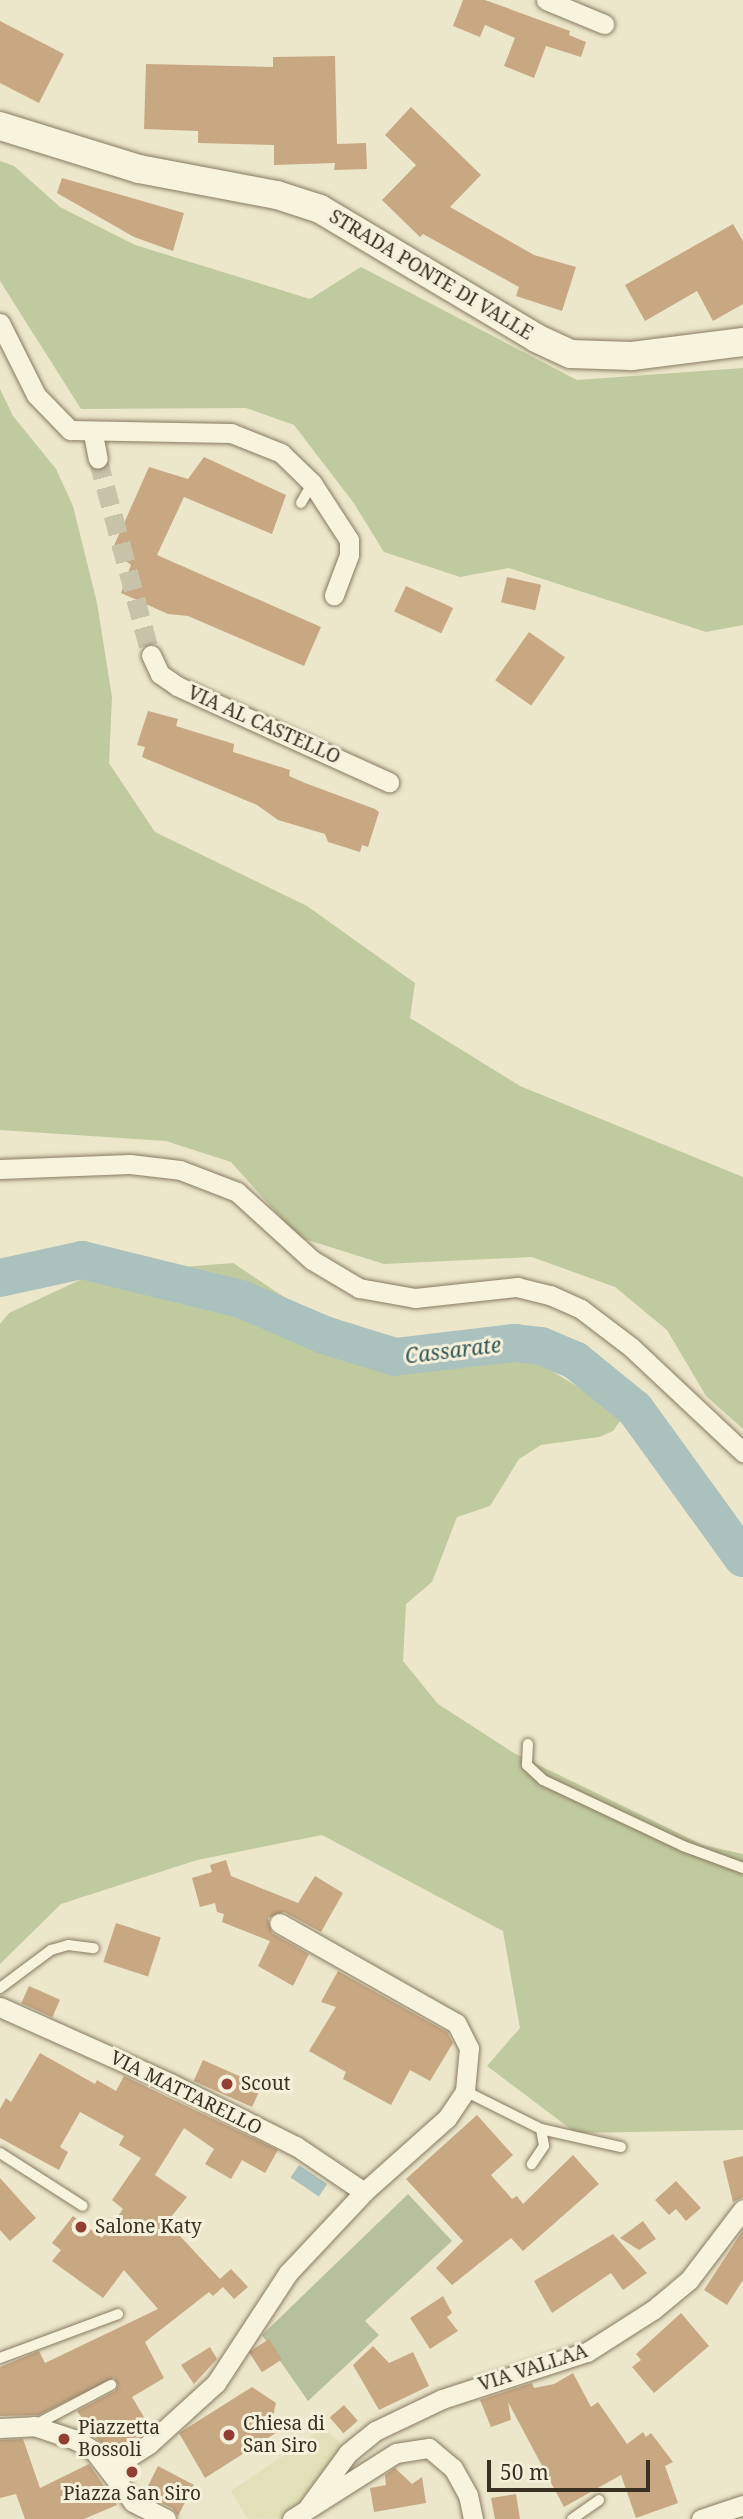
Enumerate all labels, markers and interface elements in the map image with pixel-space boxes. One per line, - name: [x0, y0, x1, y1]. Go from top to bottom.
- street label: STRADA PONTE DI VALLE: [325, 205, 537, 345]
- street label: VIA AL CASTELLO: [184, 681, 344, 769]
- water label: Cassarate: [404, 1332, 502, 1368]
- street label: VIA MATTARELLO: [106, 2046, 266, 2140]
- place label: Scout: [241, 2073, 290, 2095]
- marker: Scout: [219, 2076, 235, 2092]
- place label: Salone Katy: [95, 2216, 202, 2238]
- marker: Salone Katy: [73, 2219, 89, 2235]
- street label: VIA VALLAA: [476, 2340, 590, 2396]
- place label: Chiesa di San Siro: [243, 2413, 325, 2457]
- place label: Piazzetta Bossoli: [78, 2417, 160, 2461]
- marker: Chiesa di San Siro: [221, 2427, 237, 2443]
- marker: Piazzetta Bossoli: [56, 2431, 72, 2447]
- scale bar: [491, 2446, 654, 2490]
- text: 50 m: [500, 2458, 549, 2486]
- marker: Piazza San Siro: [124, 2464, 140, 2480]
- place label: Piazza San Siro: [63, 2483, 201, 2505]

